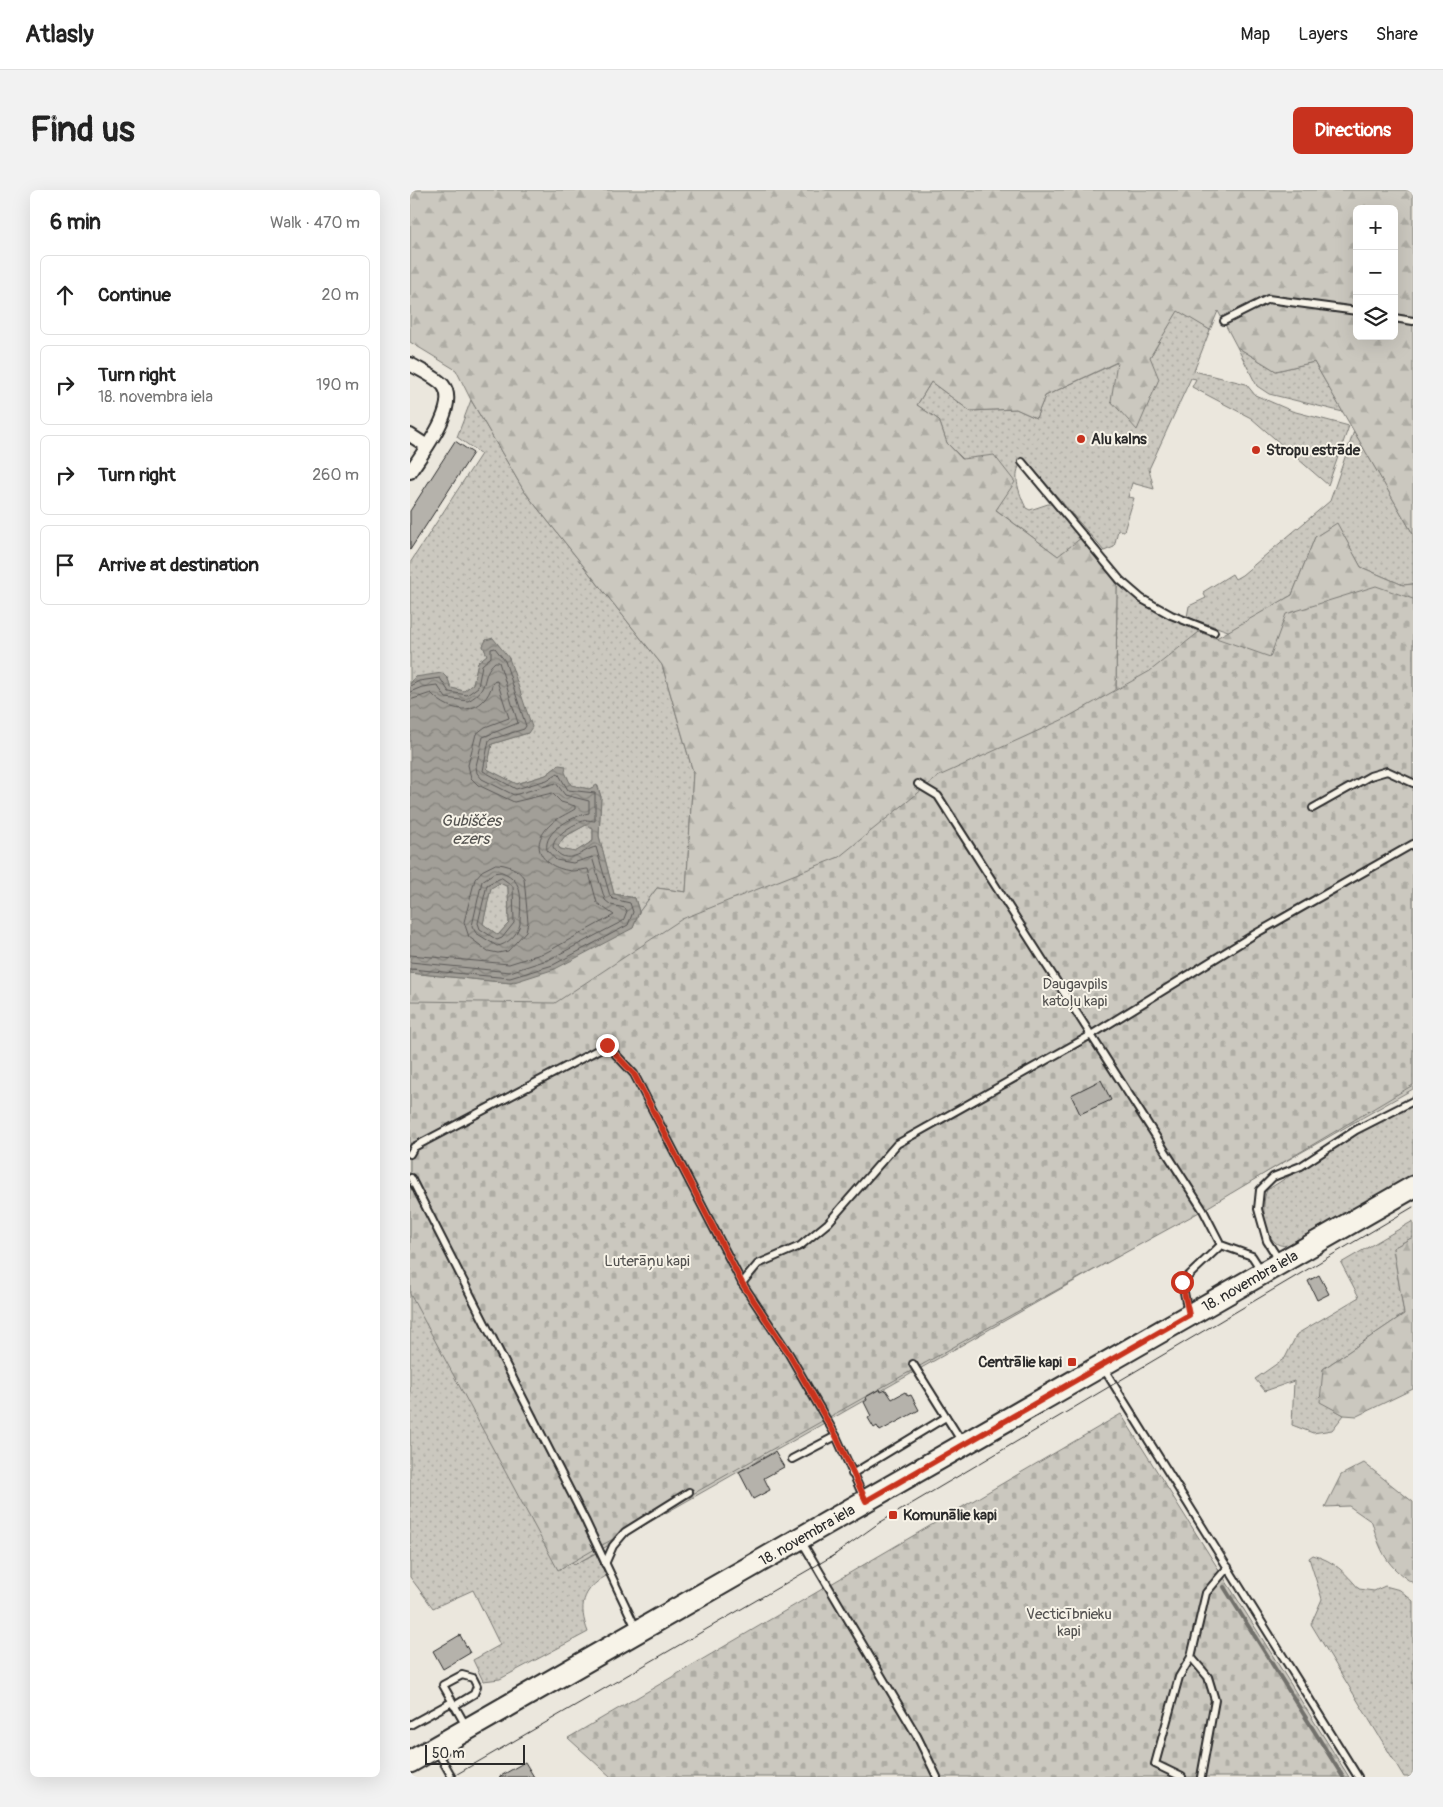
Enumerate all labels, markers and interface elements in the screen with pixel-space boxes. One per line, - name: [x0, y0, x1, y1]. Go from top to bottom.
- text: Atlasly: [25, 20, 94, 49]
- text: Map: [1241, 23, 1270, 46]
- text: Layers: [1298, 23, 1348, 46]
- text: Share: [1376, 23, 1418, 46]
- button: Directions: [1293, 107, 1413, 154]
- text: Find us: [30, 108, 135, 152]
- map controls: [1353, 205, 1398, 340]
- button: +: [1353, 205, 1398, 250]
- text: 6 min: [50, 209, 101, 236]
- text: Walk · 470 m: [270, 213, 360, 233]
- button: −: [1353, 250, 1398, 295]
- icon: ahead: [51, 281, 79, 309]
- text: Continue: [98, 283, 171, 307]
- text: 20 m: [321, 285, 359, 305]
- button: layers: [1353, 295, 1398, 340]
- text: Turn right: [98, 363, 176, 387]
- icon: right: [51, 371, 79, 399]
- text: 190 m: [316, 375, 359, 395]
- text: 18. novembra iela: [98, 387, 213, 407]
- place label: Alu kalns: [1091, 430, 1147, 449]
- marker: Alu kalns: [1075, 433, 1087, 445]
- place label: Stropu estrāde: [1266, 441, 1361, 460]
- marker: Stropu estrāde: [1250, 444, 1262, 456]
- icon: right: [51, 461, 79, 489]
- text: Turn right: [98, 463, 176, 487]
- text: 260 m: [312, 465, 359, 485]
- icon: arrive: [51, 551, 79, 579]
- text: Arrive at destination: [98, 553, 259, 577]
- water label: Gubiščes ezers: [441, 811, 503, 849]
- park label: Daugavpils katoļu kapi: [1043, 975, 1108, 1011]
- route end: [596, 1034, 619, 1057]
- street label: 18. novembra iela: [1199, 1246, 1302, 1317]
- park label: Luterāņu kapi: [604, 1252, 690, 1271]
- route start: [1171, 1271, 1194, 1294]
- place label: Centrālie kapi: [978, 1353, 1062, 1372]
- marker: Centrālie kapi: [1066, 1356, 1078, 1368]
- street label: 18. novembra iela: [756, 1500, 859, 1571]
- place label: Komunālie kapi: [903, 1506, 997, 1525]
- marker: Komunālie kapi: [887, 1509, 899, 1521]
- park label: Vecticībnieku kapi: [1026, 1605, 1112, 1641]
- scale bar: [425, 1742, 525, 1765]
- text: 50 m: [432, 1745, 465, 1762]

